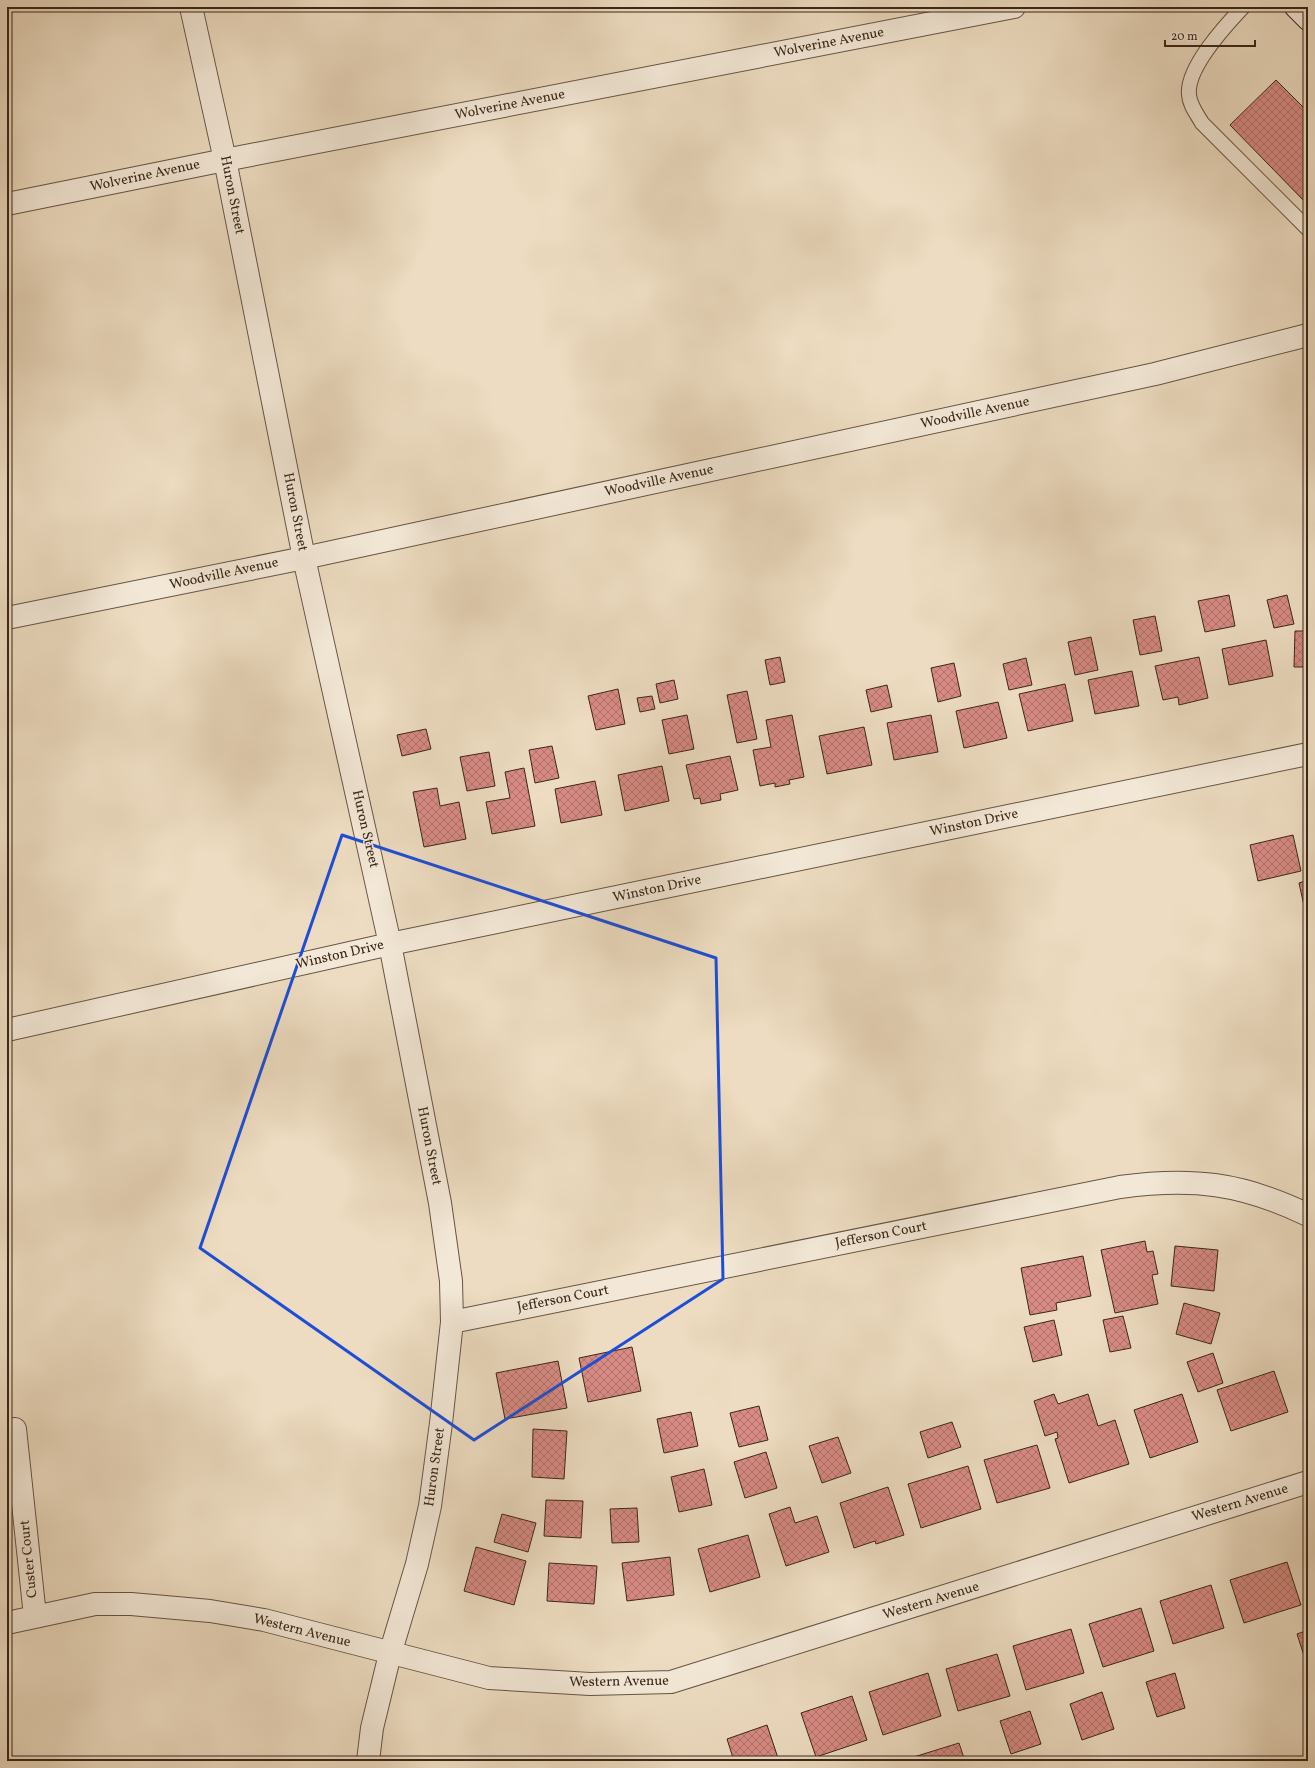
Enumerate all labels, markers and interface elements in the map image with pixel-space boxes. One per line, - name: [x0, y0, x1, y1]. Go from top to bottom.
- scale bar: [1165, 22, 1255, 48]
- street label: Wolverine Avenue: [772, 23, 886, 63]
- text: 20 m: [1171, 29, 1198, 45]
- street label: Wolverine Avenue: [453, 85, 567, 125]
- street label: Huron Street: [215, 154, 249, 236]
- street label: Wolverine Avenue: [88, 155, 202, 197]
- street label: Woodville Avenue: [919, 392, 1032, 434]
- street label: Woodville Avenue: [603, 460, 716, 502]
- street label: Huron Street: [278, 471, 312, 553]
- street label: Woodville Avenue: [168, 553, 281, 595]
- street label: Huron Street: [347, 788, 383, 870]
- street label: Winston Drive: [928, 804, 1020, 842]
- street label: Winston Drive: [611, 870, 703, 908]
- street label: Winston Drive: [294, 936, 386, 974]
- street label: Huron Street: [412, 1105, 446, 1187]
- street label: Jefferson Court: [834, 1217, 929, 1253]
- street label: Jefferson Court: [516, 1281, 611, 1317]
- street label: Huron Street: [420, 1426, 450, 1508]
- street label: Western Avenue: [1190, 1479, 1291, 1527]
- street label: Custer Court: [15, 1519, 43, 1599]
- street label: Western Avenue: [881, 1577, 982, 1625]
- street label: Western Avenue: [251, 1610, 353, 1652]
- street label: Western Avenue: [569, 1672, 669, 1692]

